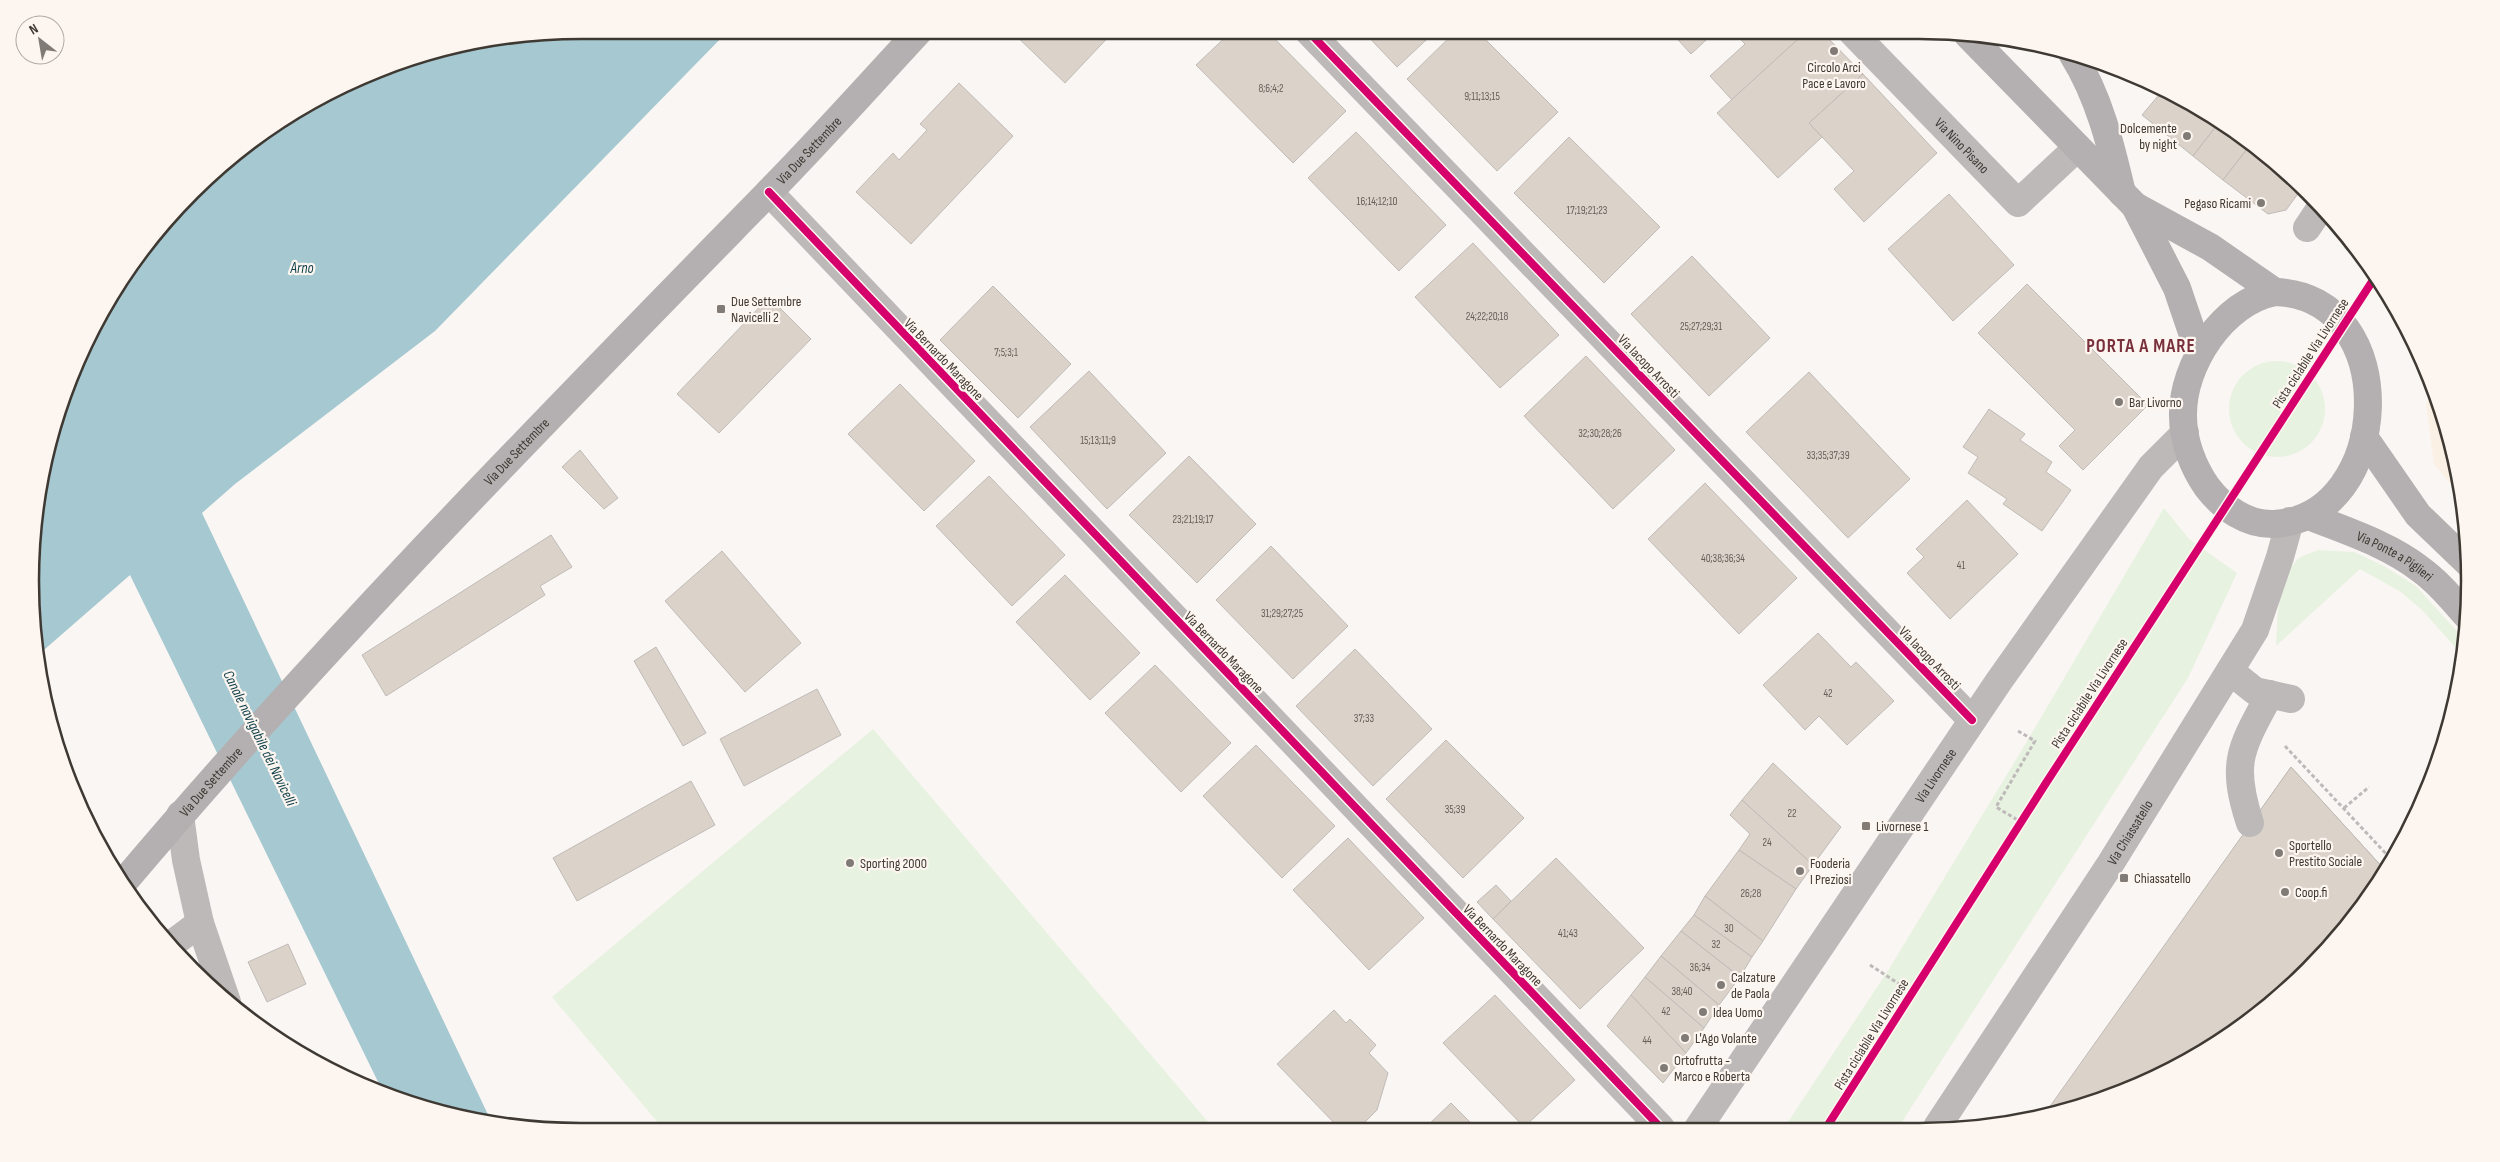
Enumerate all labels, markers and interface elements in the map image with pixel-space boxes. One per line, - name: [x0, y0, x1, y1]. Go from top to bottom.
- north arrow: [15, 15, 65, 65]
- text: N: [26, 20, 41, 38]
- marker: Circolo Arci Pace e Lavoro: [1828, 45, 1840, 57]
- place label: Circolo Arci Pace e Lavoro: [1802, 59, 1866, 92]
- house number: 8;6;4;2: [1258, 82, 1284, 95]
- house number: 9;11;13;15: [1464, 90, 1500, 103]
- street label: Via Due Settembre: [773, 113, 845, 188]
- street label: Via Nino Pisano: [1931, 114, 1993, 177]
- place label: Dolcemente by night: [2120, 120, 2177, 153]
- marker: Dolcemente by night: [2181, 130, 2193, 142]
- house number: 16;14;12;10: [1357, 195, 1397, 208]
- place label: Pegaso Ricami: [2184, 195, 2251, 212]
- marker: Pegaso Ricami: [2255, 197, 2267, 209]
- house number: 17;19;21;23: [1567, 204, 1608, 217]
- water label: Arno: [289, 259, 314, 278]
- place label: Due Settembre Navicelli 2: [731, 293, 801, 326]
- street label: Pista ciclabile Via Livornese: [2269, 295, 2352, 411]
- marker: Due Settembre Navicelli 2: [715, 303, 727, 315]
- house number: 24;22;20;18: [1466, 310, 1508, 323]
- street label: Via Bernardo Maragone: [900, 315, 987, 404]
- house number: 25;27;29;31: [1680, 320, 1722, 333]
- street label: Via Iacopo Arrosti: [1614, 331, 1683, 402]
- district label: PORTA A MARE: [2086, 335, 2196, 358]
- house number: 7;5;3;1: [994, 346, 1018, 359]
- place label: Bar Livorno: [2129, 394, 2182, 411]
- marker: Bar Livorno: [2113, 396, 2125, 408]
- street label: Via Due Settembre: [480, 415, 553, 489]
- house number: 32;30;28;26: [1578, 427, 1622, 440]
- house number: 15;13;11;9: [1080, 434, 1116, 447]
- house number: 33;35;37;39: [1806, 449, 1850, 462]
- house number: 23;21;19;17: [1173, 513, 1214, 526]
- street label: Via Ponte a Piglieri: [2354, 528, 2437, 585]
- house number: 40;38;36;34: [1701, 552, 1745, 565]
- house number: 41: [1957, 559, 1965, 572]
- house number: 31;29;27;25: [1261, 607, 1303, 620]
- street label: Via Bernardo Maragone: [1180, 608, 1267, 697]
- street label: Via Iacopo Arrosti: [1895, 623, 1964, 694]
- street label: Pista ciclabile Via Livornese: [2048, 635, 2131, 751]
- water label: Canale navigabile dei Navicelli: [218, 667, 301, 810]
- house number: 42: [1823, 687, 1833, 700]
- house number: 37;33: [1354, 712, 1375, 725]
- street label: Via Due Settembre: [176, 744, 246, 820]
- street label: Via Livornese: [1911, 745, 1960, 806]
- street label: Via Chiassatello: [2104, 797, 2157, 868]
- house number: 35;39: [1445, 803, 1465, 816]
- house number: 22: [1787, 807, 1797, 820]
- place label: Livornese 1: [1876, 818, 1928, 835]
- marker: Livornese 1: [1860, 820, 1872, 832]
- house number: 24: [1762, 836, 1772, 849]
- place label: Sportello Prestito Sociale: [2289, 837, 2362, 870]
- marker: Sportello Prestito Sociale: [2273, 847, 2285, 859]
- place label: Sporting 2000: [860, 855, 927, 872]
- place label: Fooderia I Preziosi: [1810, 855, 1851, 888]
- marker: Sporting 2000: [844, 857, 856, 869]
- marker: Fooderia I Preziosi: [1794, 865, 1806, 877]
- place label: Chiassatello: [2134, 870, 2191, 887]
- marker: Chiassatello: [2118, 872, 2130, 884]
- place label: Coop.fi: [2295, 884, 2327, 901]
- marker: Coop.fi: [2279, 886, 2291, 898]
- house number: 26;28: [1741, 887, 1762, 900]
- street label: Via Bernardo Maragone: [1459, 901, 1546, 990]
- house number: 30: [1724, 922, 1734, 935]
- house number: 41;43: [1558, 927, 1578, 940]
- house number: 32: [1711, 938, 1721, 951]
- house number: 36;34: [1690, 961, 1711, 974]
- place label: Calzature de Paola: [1731, 969, 1776, 1002]
- street label: Pista ciclabile Via Livornese: [1830, 976, 1912, 1093]
- marker: Calzature de Paola: [1715, 979, 1727, 991]
- house number: 38;40: [1671, 985, 1693, 998]
- place label: Idea Uomo: [1713, 1004, 1763, 1021]
- house number: 42: [1661, 1005, 1671, 1018]
- marker: Idea Uomo: [1697, 1006, 1709, 1018]
- place label: L'Ago Volante: [1695, 1030, 1757, 1047]
- marker: L'Ago Volante: [1679, 1032, 1691, 1044]
- house number: 44: [1642, 1034, 1652, 1047]
- place label: Ortofrutta - Marco e Roberta: [1674, 1052, 1750, 1085]
- marker: Ortofrutta - Marco e Roberta: [1658, 1062, 1670, 1074]

